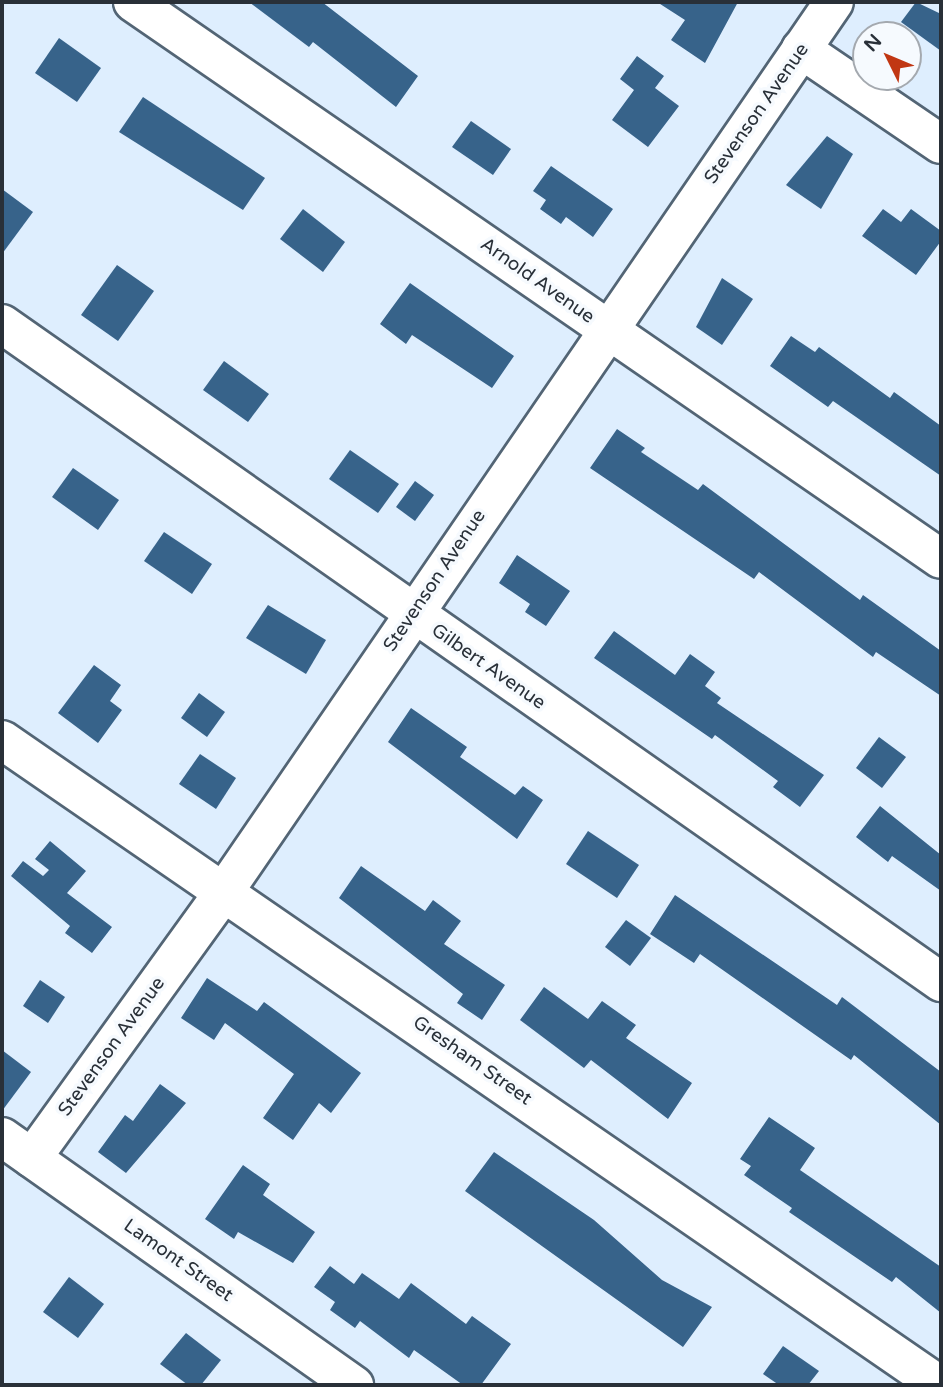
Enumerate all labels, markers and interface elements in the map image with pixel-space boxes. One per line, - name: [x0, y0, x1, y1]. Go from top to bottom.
- north arrow: [852, 21, 922, 91]
- text: N: [860, 30, 886, 56]
- street label: Stevenson Avenue: [700, 39, 814, 189]
- street label: Arnold Avenue: [476, 233, 598, 329]
- street label: Stevenson Avenue: [379, 506, 491, 656]
- street label: Gilbert Avenue: [427, 619, 549, 715]
- street label: Stevenson Avenue: [54, 973, 170, 1121]
- street label: Gresham Street: [408, 1011, 536, 1111]
- street label: Lamont Street: [119, 1215, 237, 1307]

